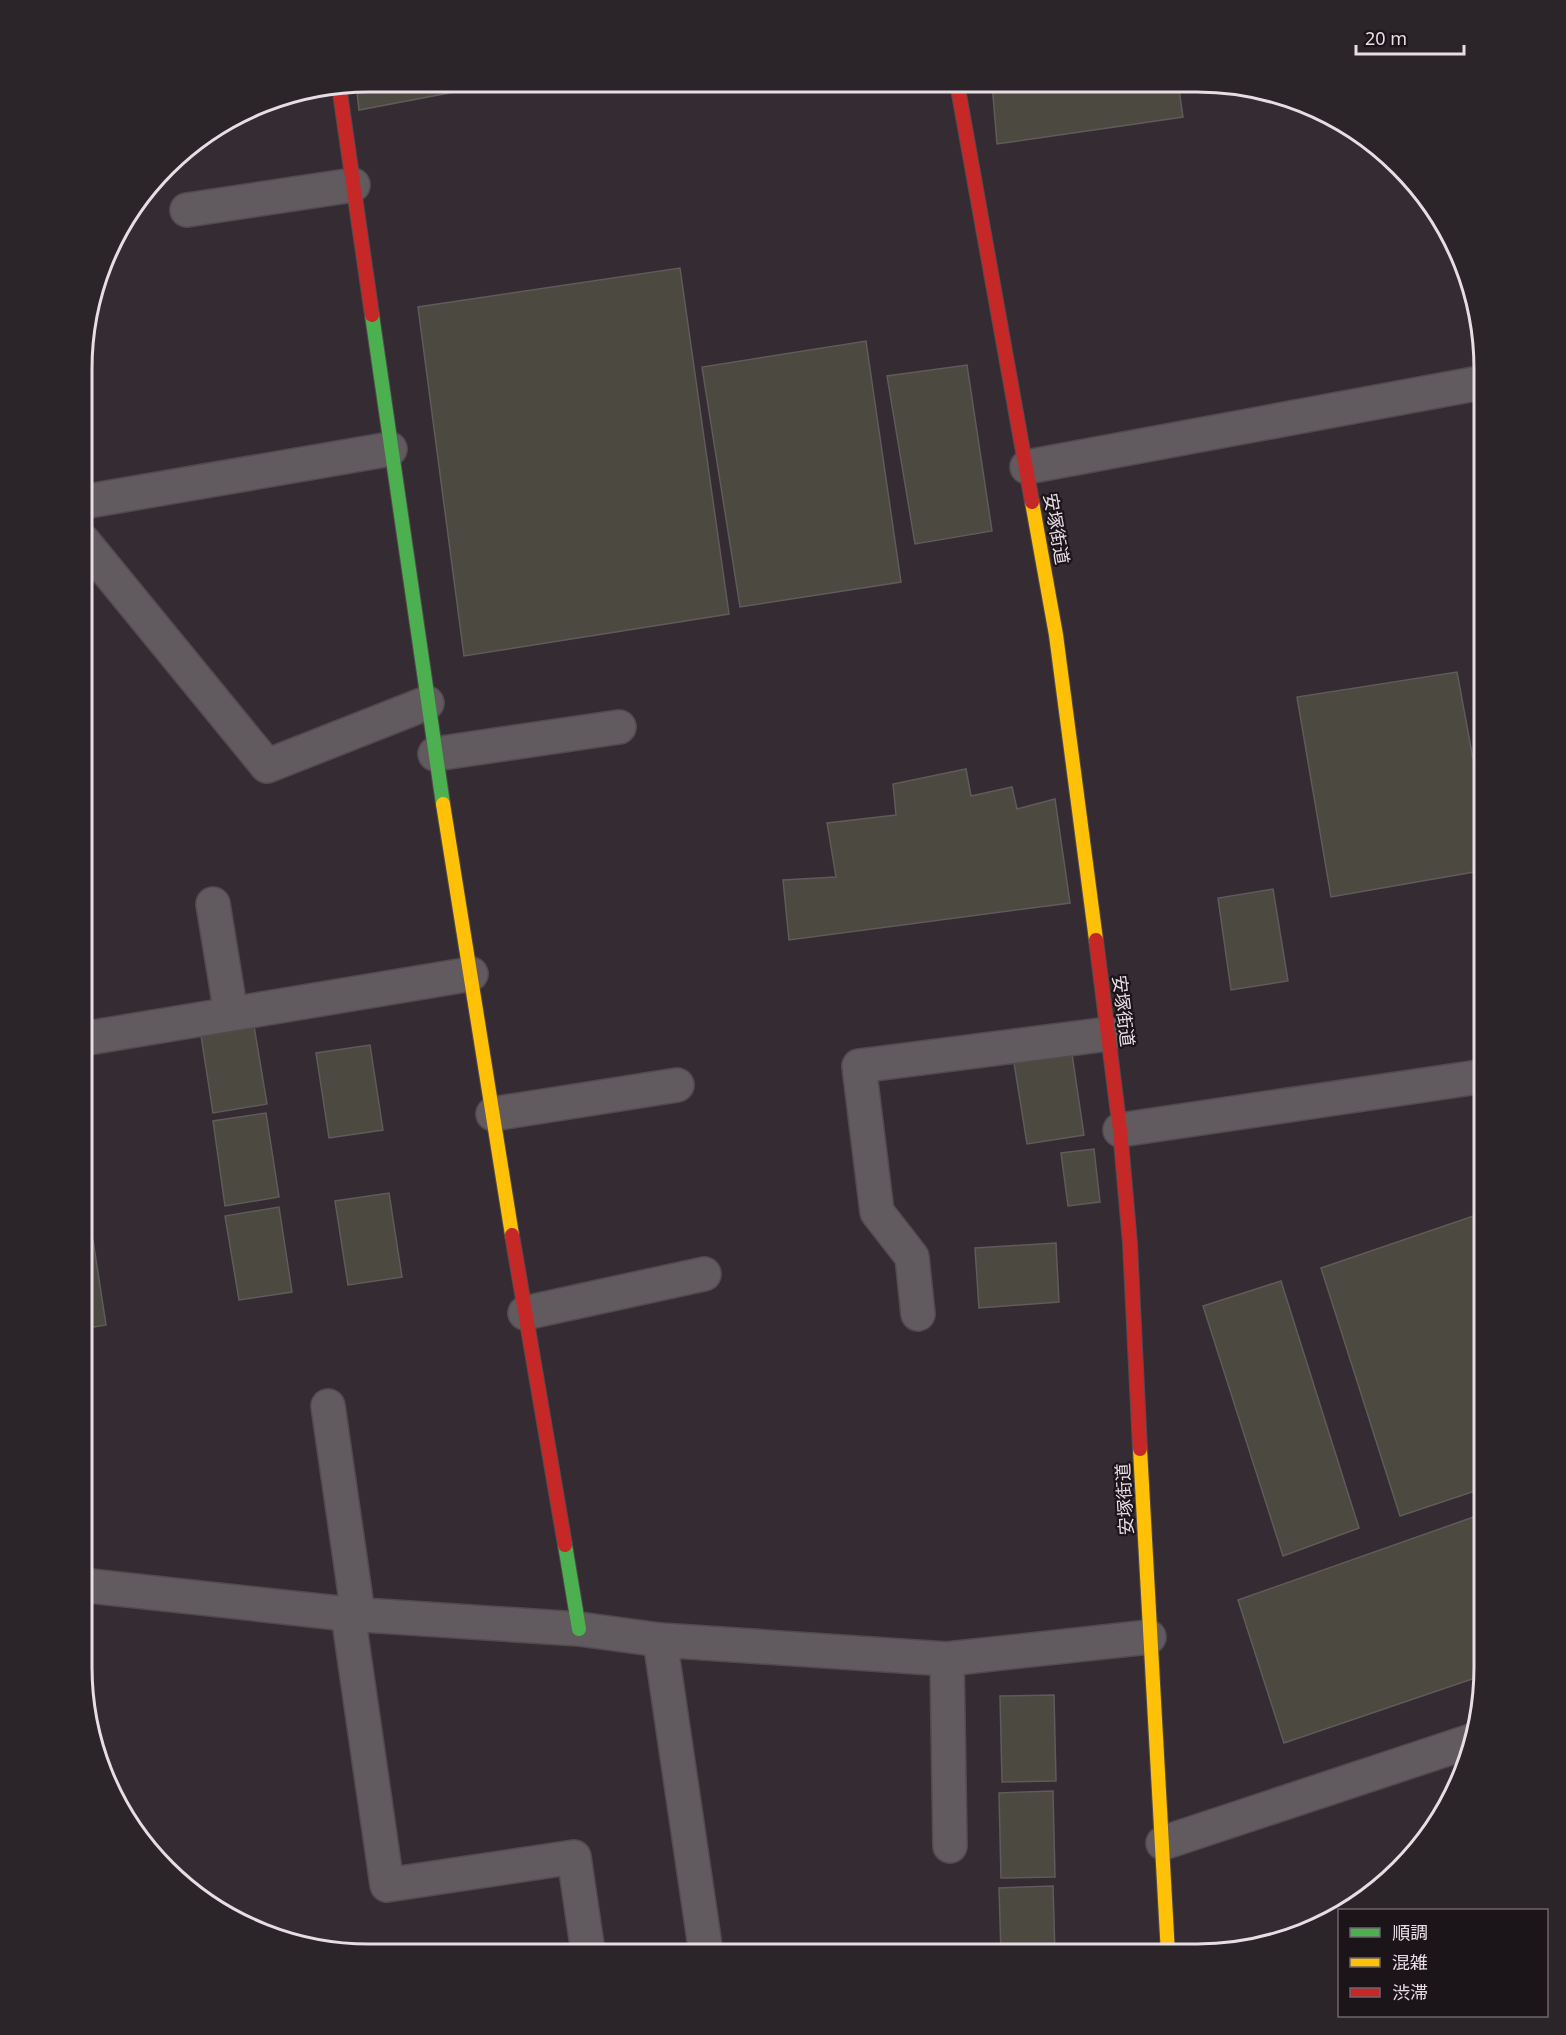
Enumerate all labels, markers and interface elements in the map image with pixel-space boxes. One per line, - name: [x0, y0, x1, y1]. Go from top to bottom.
- scale bar: [1356, 18, 1464, 56]
- text: 20 m: [1365, 26, 1407, 50]
- street label: 安塚街道: [1039, 491, 1075, 566]
- street label: 安塚街道: [1108, 974, 1140, 1048]
- street label: 安塚街道: [1110, 1462, 1138, 1536]
- legend: [1338, 1909, 1548, 2017]
- text: 順調: [1392, 1920, 1428, 1944]
- text: 混雑: [1392, 1950, 1428, 1974]
- text: 渋滞: [1392, 1980, 1428, 2004]

